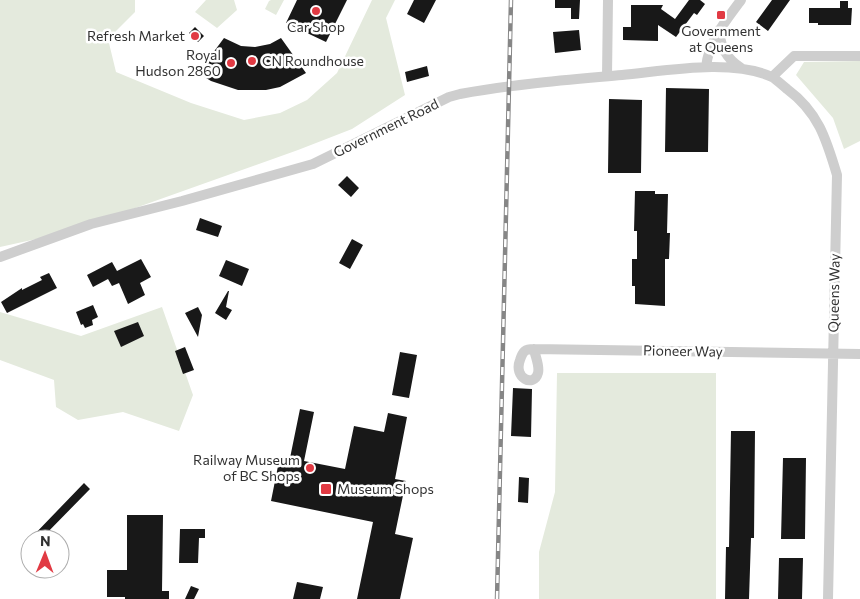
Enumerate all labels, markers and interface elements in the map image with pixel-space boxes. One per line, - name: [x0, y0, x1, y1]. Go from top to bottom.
- marker: Car Shop: [310, 5, 322, 17]
- marker: Government at Queens: [715, 9, 727, 21]
- place label: Car Shop: [287, 18, 345, 35]
- place label: Government at Queens: [681, 22, 761, 55]
- place label: Refresh Market: [87, 27, 185, 44]
- marker: Refresh Market: [189, 30, 201, 42]
- place label: Royal Hudson 2860: [135, 46, 221, 79]
- place label: CN Roundhouse: [262, 52, 364, 69]
- marker: CN Roundhouse: [246, 55, 258, 67]
- marker: Royal Hudson 2860: [225, 57, 237, 69]
- street label: Government Road: [330, 95, 441, 160]
- street label: Queens Way: [824, 253, 843, 333]
- street label: Pioneer Way: [643, 341, 723, 360]
- place label: Railway Museum of BC Shops: [193, 451, 300, 484]
- marker: Railway Museum of BC Shops: [304, 462, 316, 474]
- place label: Museum Shops: [337, 480, 434, 497]
- marker: Museum Shops: [319, 482, 333, 496]
- north arrow: [20, 529, 70, 579]
- text: N: [40, 532, 51, 549]

